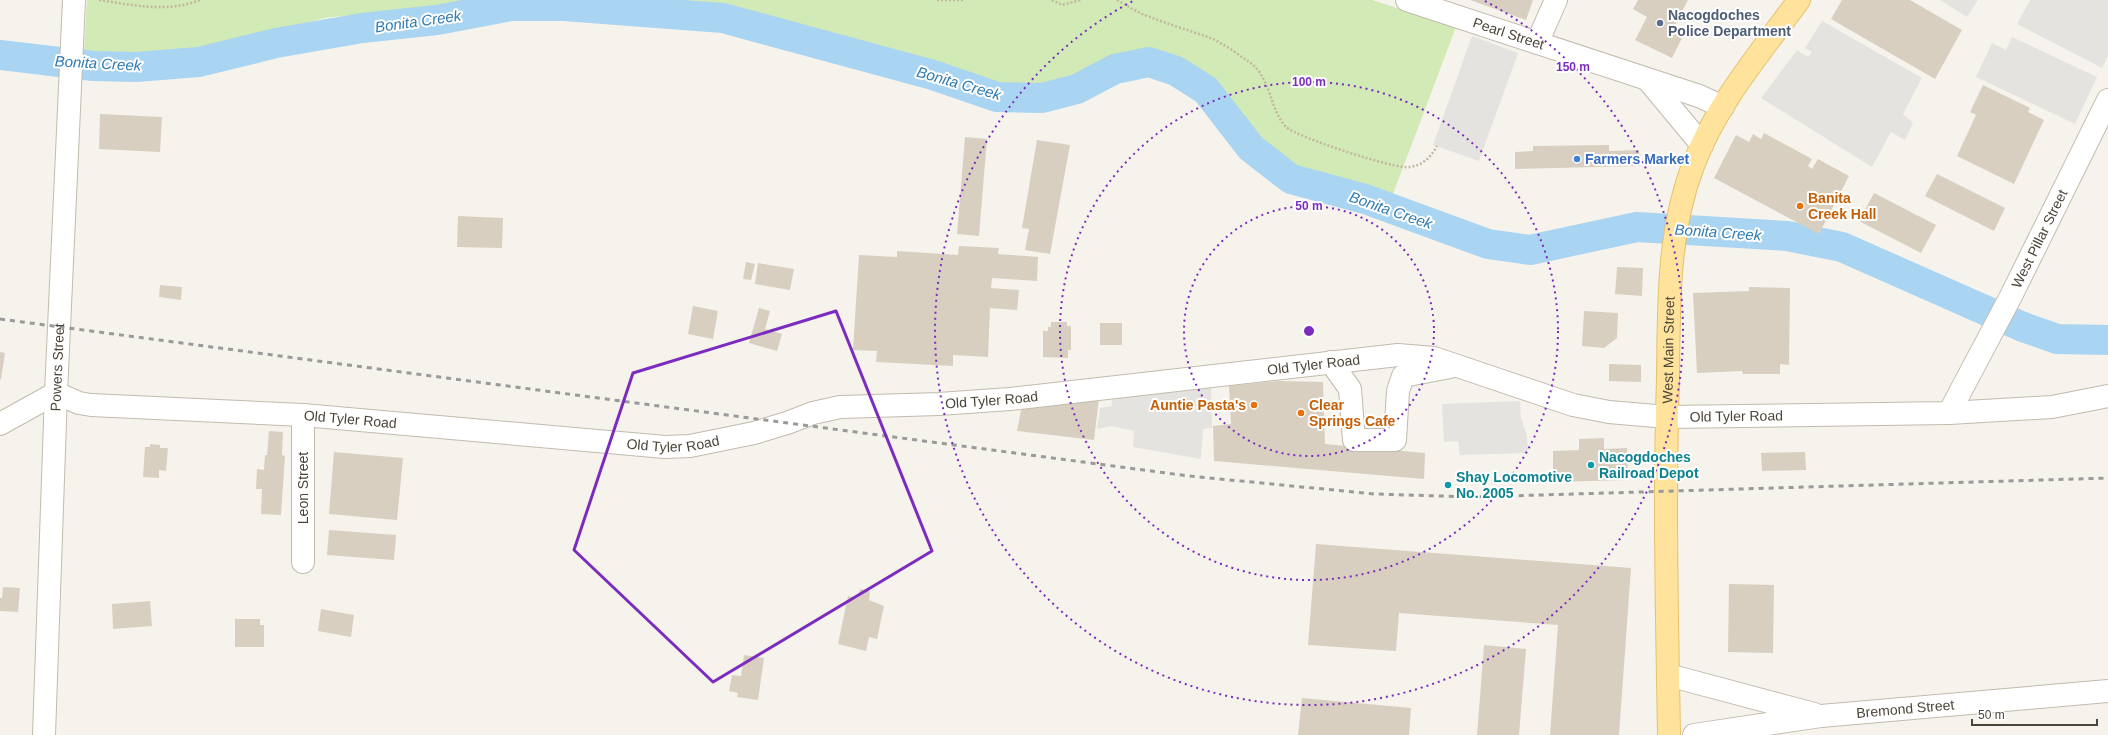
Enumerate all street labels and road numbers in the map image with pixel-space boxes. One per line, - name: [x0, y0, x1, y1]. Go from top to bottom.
- street label: Pearl Street: [1471, 14, 1546, 53]
- street label: West Pillar Street: [2008, 187, 2071, 291]
- street label: West Main Street: [1659, 296, 1678, 404]
- street label: Powers Street: [47, 323, 67, 411]
- street label: Old Tyler Road: [1266, 351, 1361, 378]
- street label: Old Tyler Road: [945, 388, 1039, 412]
- street label: Old Tyler Road: [303, 407, 397, 431]
- street label: Old Tyler Road: [1690, 407, 1783, 425]
- street label: Old Tyler Road: [626, 432, 721, 455]
- street label: Leon Street: [295, 452, 311, 524]
- street label: Bremond Street: [1856, 696, 1955, 721]

